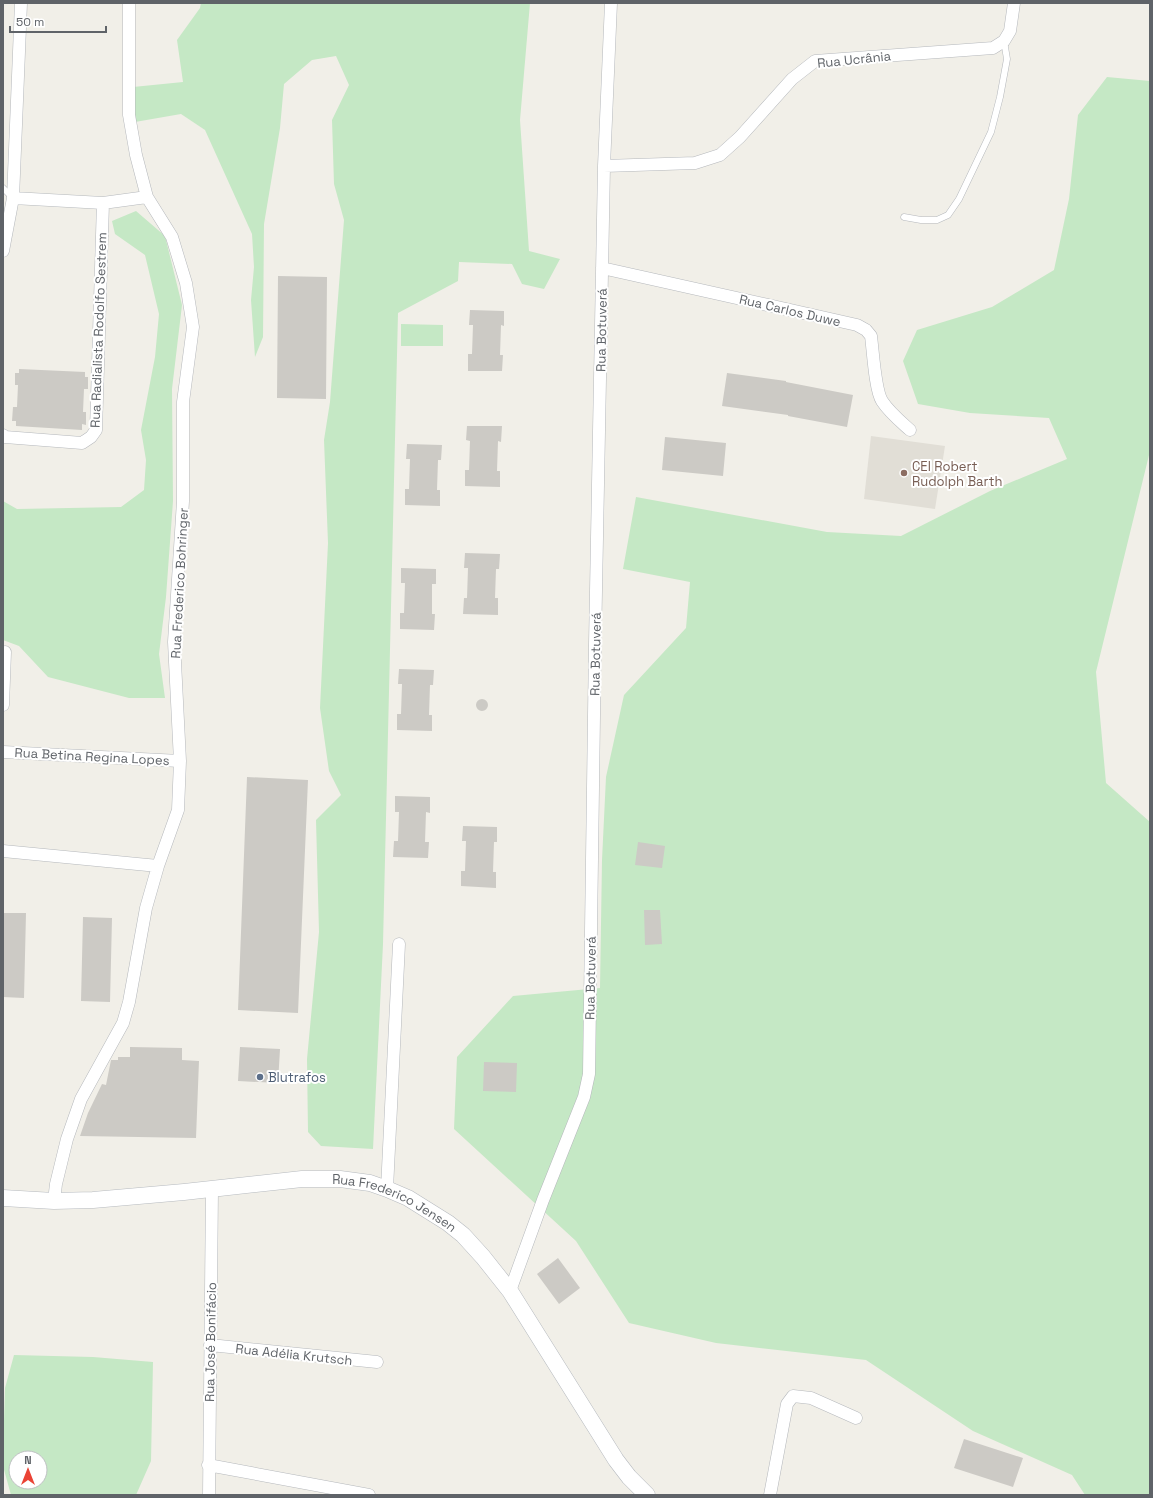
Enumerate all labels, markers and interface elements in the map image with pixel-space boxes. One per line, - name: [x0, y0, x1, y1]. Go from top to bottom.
- scale bar: [10, 8, 106, 34]
- text: 50 m: [16, 14, 44, 30]
- street label: Rua Ucrânia: [816, 47, 892, 72]
- street label: Rua Radialista Rodolfo Sestrem: [87, 232, 110, 428]
- street label: Rua Botuverá: [592, 287, 611, 372]
- street label: Rua Carlos Duwe: [737, 291, 842, 330]
- place label: CEI Robert Rudolph Barth: [912, 458, 1002, 490]
- marker: CEI Robert Rudolph Barth: [899, 468, 909, 478]
- street label: Rua Frederico Bohringer: [167, 507, 192, 659]
- street label: Rua Botuverá: [586, 611, 605, 696]
- street label: Rua Betina Regina Lopes: [14, 744, 170, 769]
- street label: Rua Botuverá: [581, 935, 600, 1020]
- place label: Blutrafos: [268, 1069, 326, 1086]
- marker: Blutrafos: [255, 1072, 265, 1082]
- street label: Rua Frederico Jensen: [332, 1171, 460, 1236]
- street label: Rua José Bonifácio: [201, 1282, 220, 1402]
- street label: Rua Adélia Krutsch: [235, 1340, 353, 1369]
- north arrow: [8, 1450, 48, 1490]
- text: N: [24, 1453, 32, 1467]

